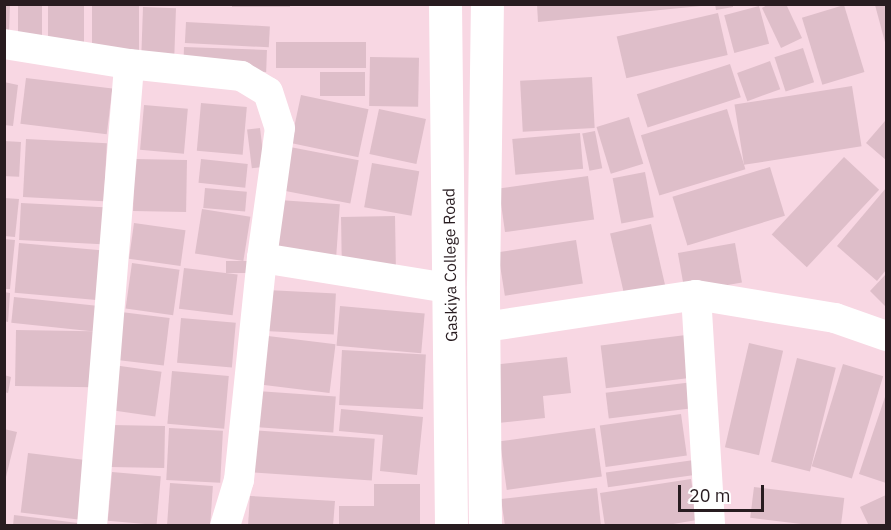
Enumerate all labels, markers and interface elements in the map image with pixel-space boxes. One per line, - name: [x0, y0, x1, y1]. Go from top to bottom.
- street label: Gaskiya College Road: [439, 188, 461, 342]
- scale bar: [681, 473, 766, 511]
- text: 20 m: [689, 484, 731, 507]

